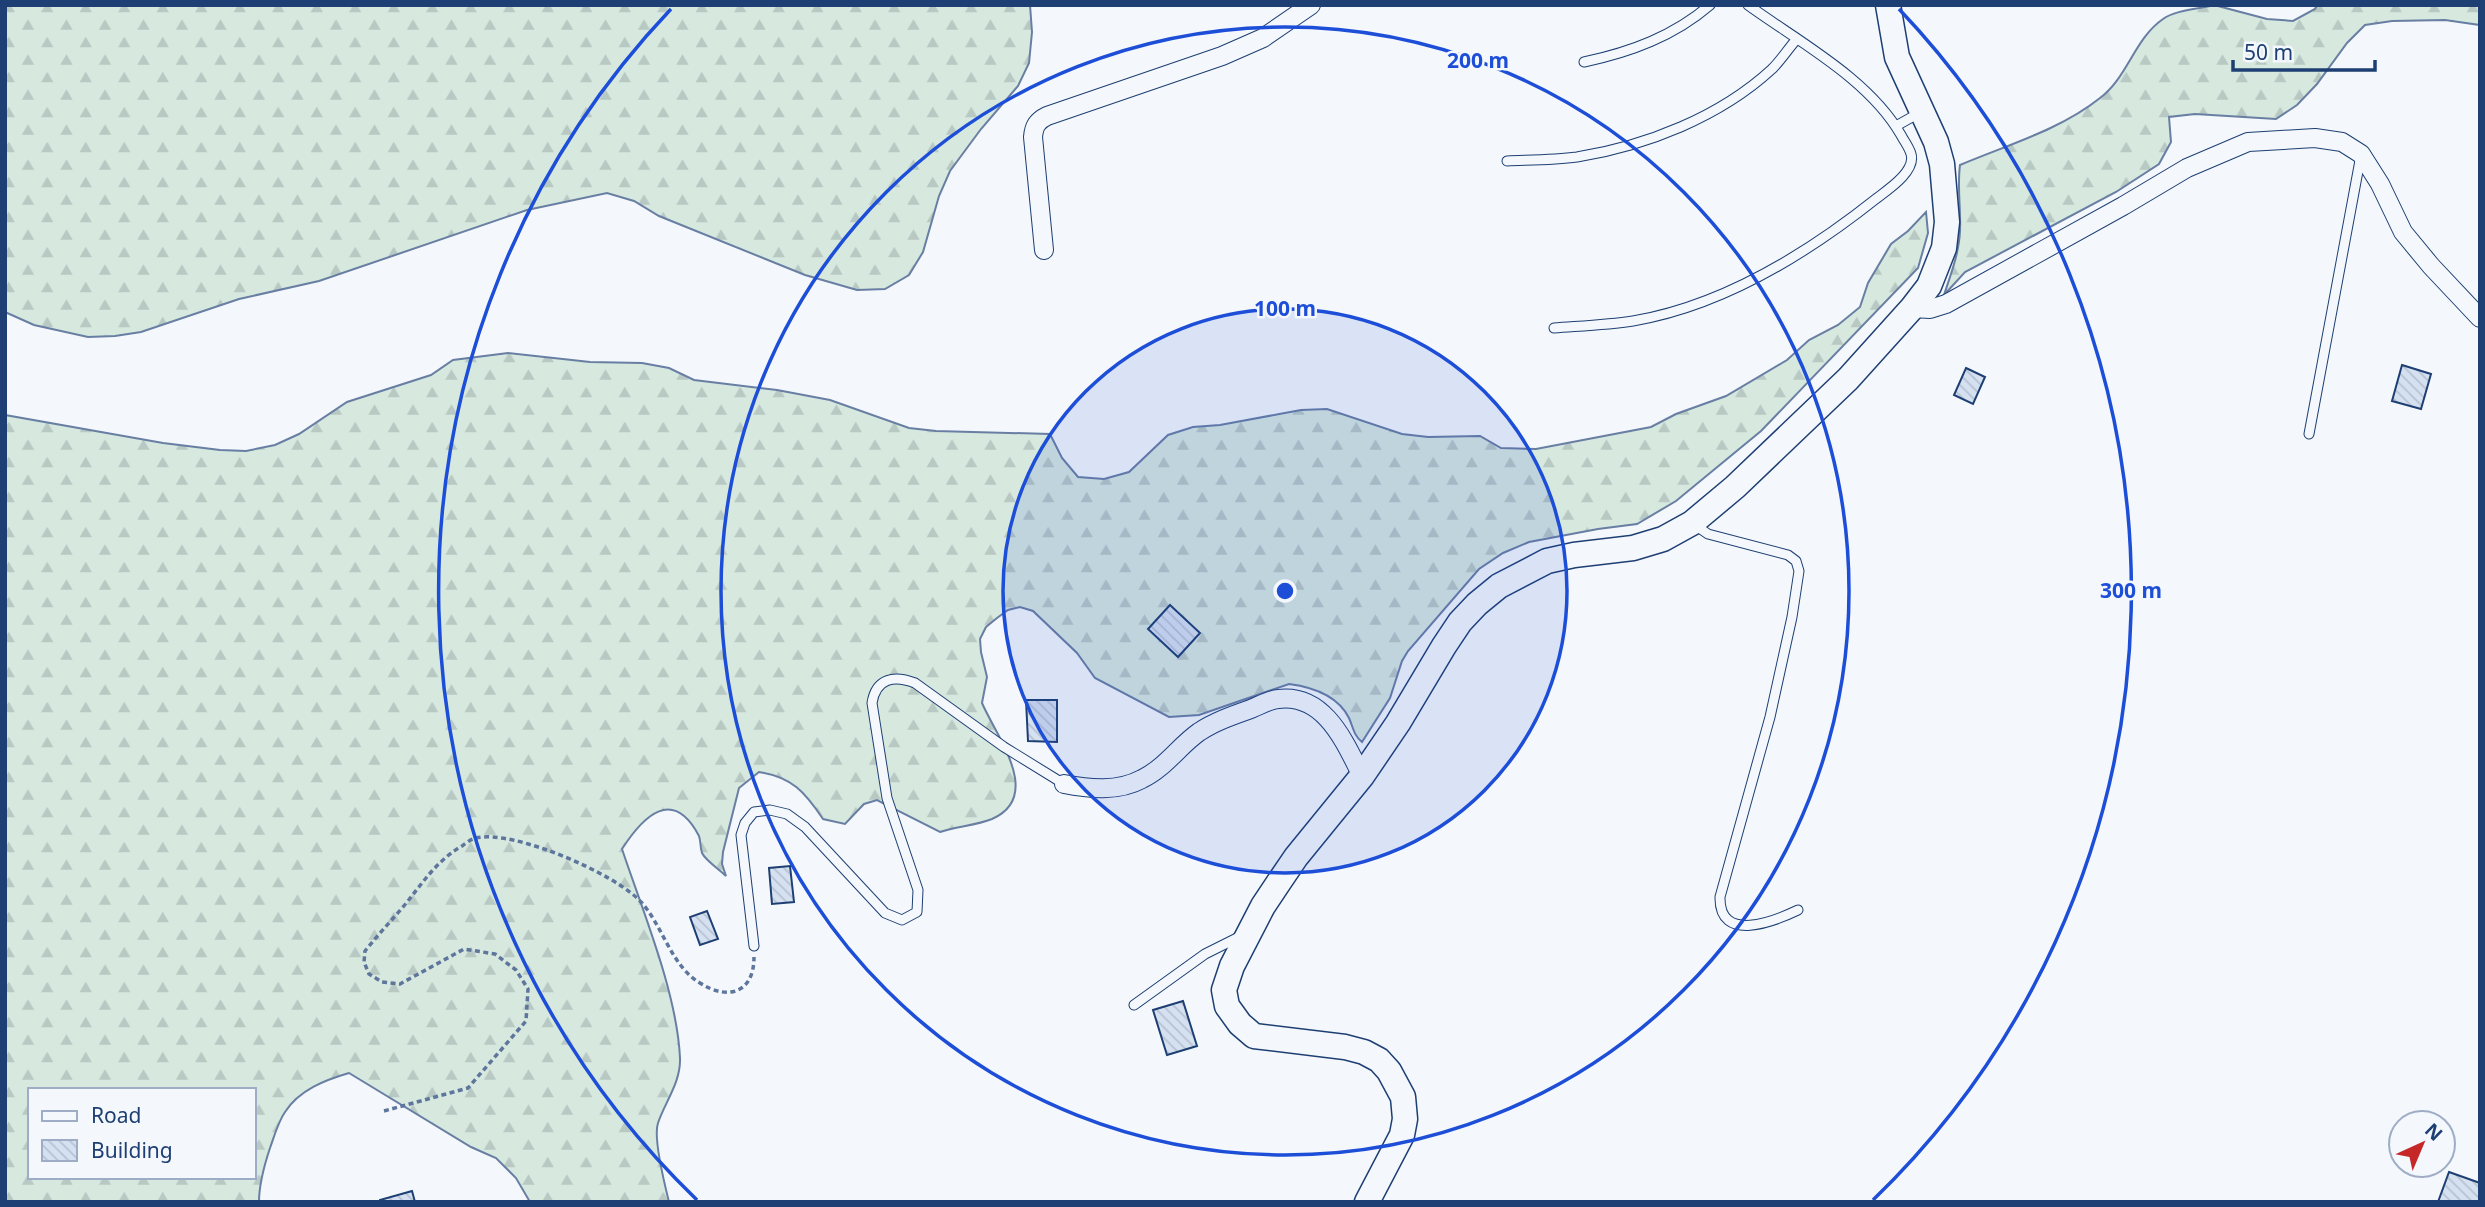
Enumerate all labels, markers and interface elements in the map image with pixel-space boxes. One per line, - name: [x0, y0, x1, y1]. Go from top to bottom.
- scale bar: [2233, 28, 2375, 72]
- text: 50 m: [2244, 38, 2293, 66]
- text: 200 m: [1447, 46, 1509, 74]
- text: 100 m: [1254, 294, 1316, 322]
- text: 300 m: [2100, 576, 2162, 604]
- centre of rings: [1273, 579, 1297, 603]
- legend: [28, 1088, 256, 1179]
- text: Road: [91, 1101, 141, 1129]
- north arrow: [2387, 1109, 2457, 1179]
- text: N: [2419, 1117, 2448, 1146]
- text: Building: [91, 1136, 173, 1164]

